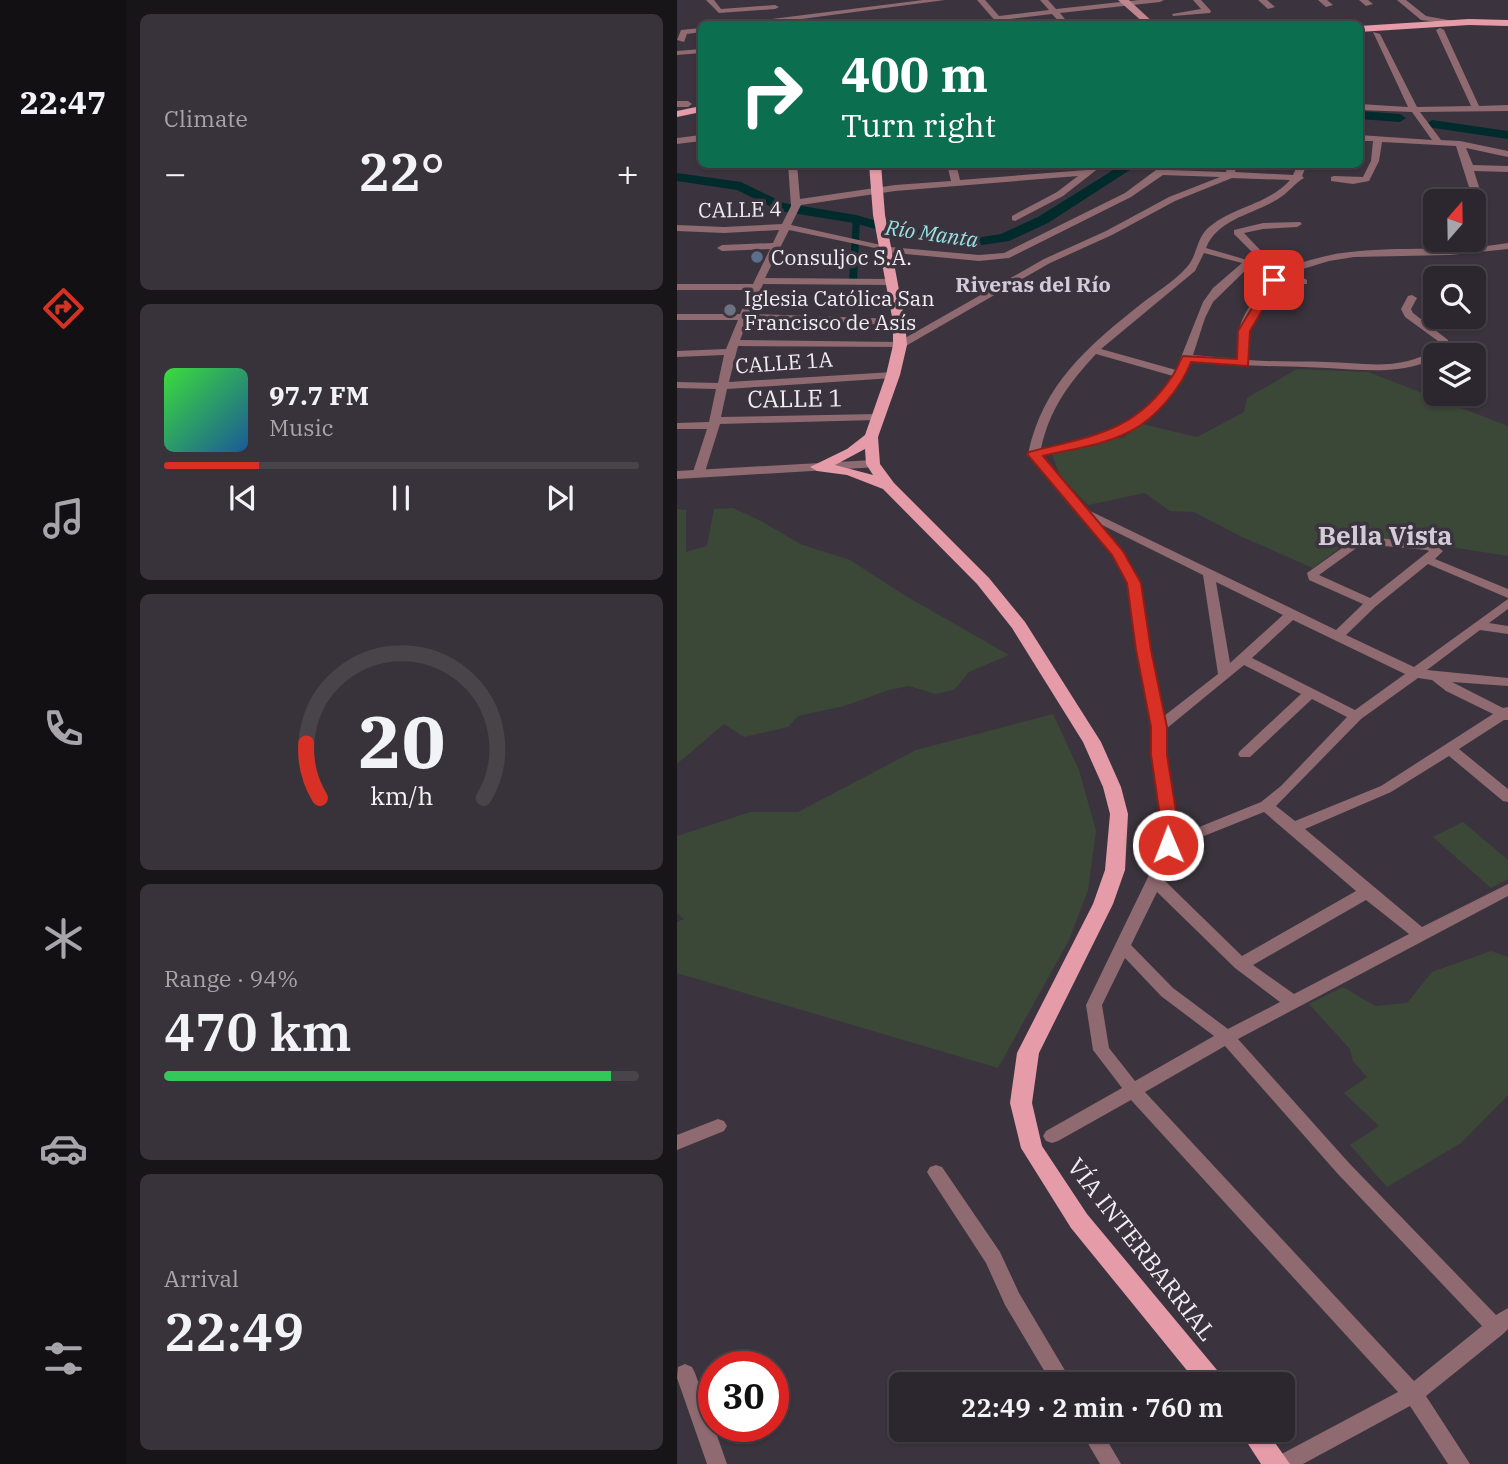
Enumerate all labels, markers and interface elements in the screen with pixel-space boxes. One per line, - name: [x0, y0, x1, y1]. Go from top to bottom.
- text: 400 m: [841, 42, 988, 105]
- icon: right: [726, 49, 817, 140]
- text: 22:47: [20, 81, 106, 123]
- text: Climate: [164, 103, 248, 133]
- text: Turn right: [841, 104, 996, 146]
- text: 22°: [358, 138, 445, 205]
- text: −: [164, 148, 187, 197]
- text: +: [616, 148, 639, 197]
- north arrow: [1423, 189, 1485, 252]
- map controls: [1423, 189, 1486, 406]
- street label: CALLE 4: [698, 194, 782, 224]
- water label: Río Manta: [883, 213, 981, 253]
- place label: Consuljoc S.A.: [771, 243, 912, 271]
- marker: Consuljoc S.A.: [749, 249, 765, 265]
- pin: [1244, 250, 1304, 310]
- icon: arrive: [1255, 261, 1293, 299]
- button: search: [1423, 266, 1486, 329]
- district label: Riveras del Río: [955, 270, 1111, 298]
- icon: directions: [39, 284, 88, 333]
- place label: Iglesia Católica San Francisco de Asís: [744, 284, 935, 336]
- marker: Iglesia Católica San Francisco de Asís: [722, 302, 738, 318]
- button: layers: [1423, 343, 1486, 406]
- street label: CALLE 1A: [734, 345, 834, 379]
- text: 97.7 FM: [269, 378, 369, 412]
- street label: CALLE 1: [747, 381, 843, 415]
- text: Music: [269, 412, 334, 442]
- icon: previous: [224, 479, 262, 517]
- icon: pause: [382, 479, 420, 517]
- icon: next: [541, 479, 579, 517]
- icon: music: [39, 494, 88, 543]
- district label: Bella Vista: [1318, 518, 1452, 552]
- text: 20: [358, 693, 445, 788]
- icon: phone: [39, 704, 88, 753]
- text: km/h: [370, 779, 433, 812]
- position arrow: [1131, 808, 1205, 882]
- icon: climate: [39, 914, 88, 963]
- text: Range · 94%: [164, 963, 298, 993]
- text: 470 km: [164, 998, 352, 1065]
- icon: car: [39, 1124, 88, 1173]
- street label: VÍA INTERBARRIAL: [1061, 1151, 1223, 1347]
- text: Arrival: [164, 1263, 239, 1293]
- text: 22:49: [164, 1298, 304, 1365]
- icon: filters: [39, 1334, 88, 1383]
- speed limit sign: 30: [698, 1351, 789, 1442]
- text: 22:49 · 2 min · 760 m: [961, 1390, 1223, 1424]

